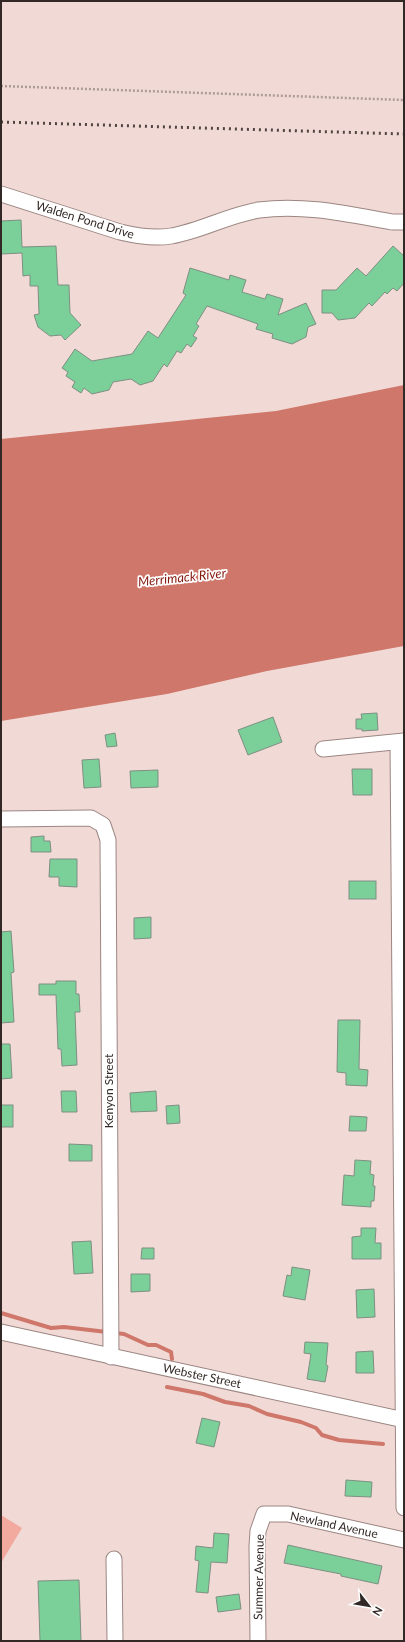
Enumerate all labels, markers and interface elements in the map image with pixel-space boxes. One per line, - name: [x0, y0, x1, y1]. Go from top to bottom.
- street label: Walden Pond Drive: [34, 197, 136, 242]
- water label: Merrimack River: [137, 564, 227, 590]
- street label: Kenyon Street: [101, 1053, 116, 1128]
- street label: Webster Street: [162, 1360, 243, 1391]
- street label: Newland Avenue: [289, 1508, 379, 1541]
- street label: Summer Avenue: [250, 1534, 267, 1620]
- north arrow: [349, 1586, 389, 1626]
- text: N: [370, 1604, 386, 1618]

